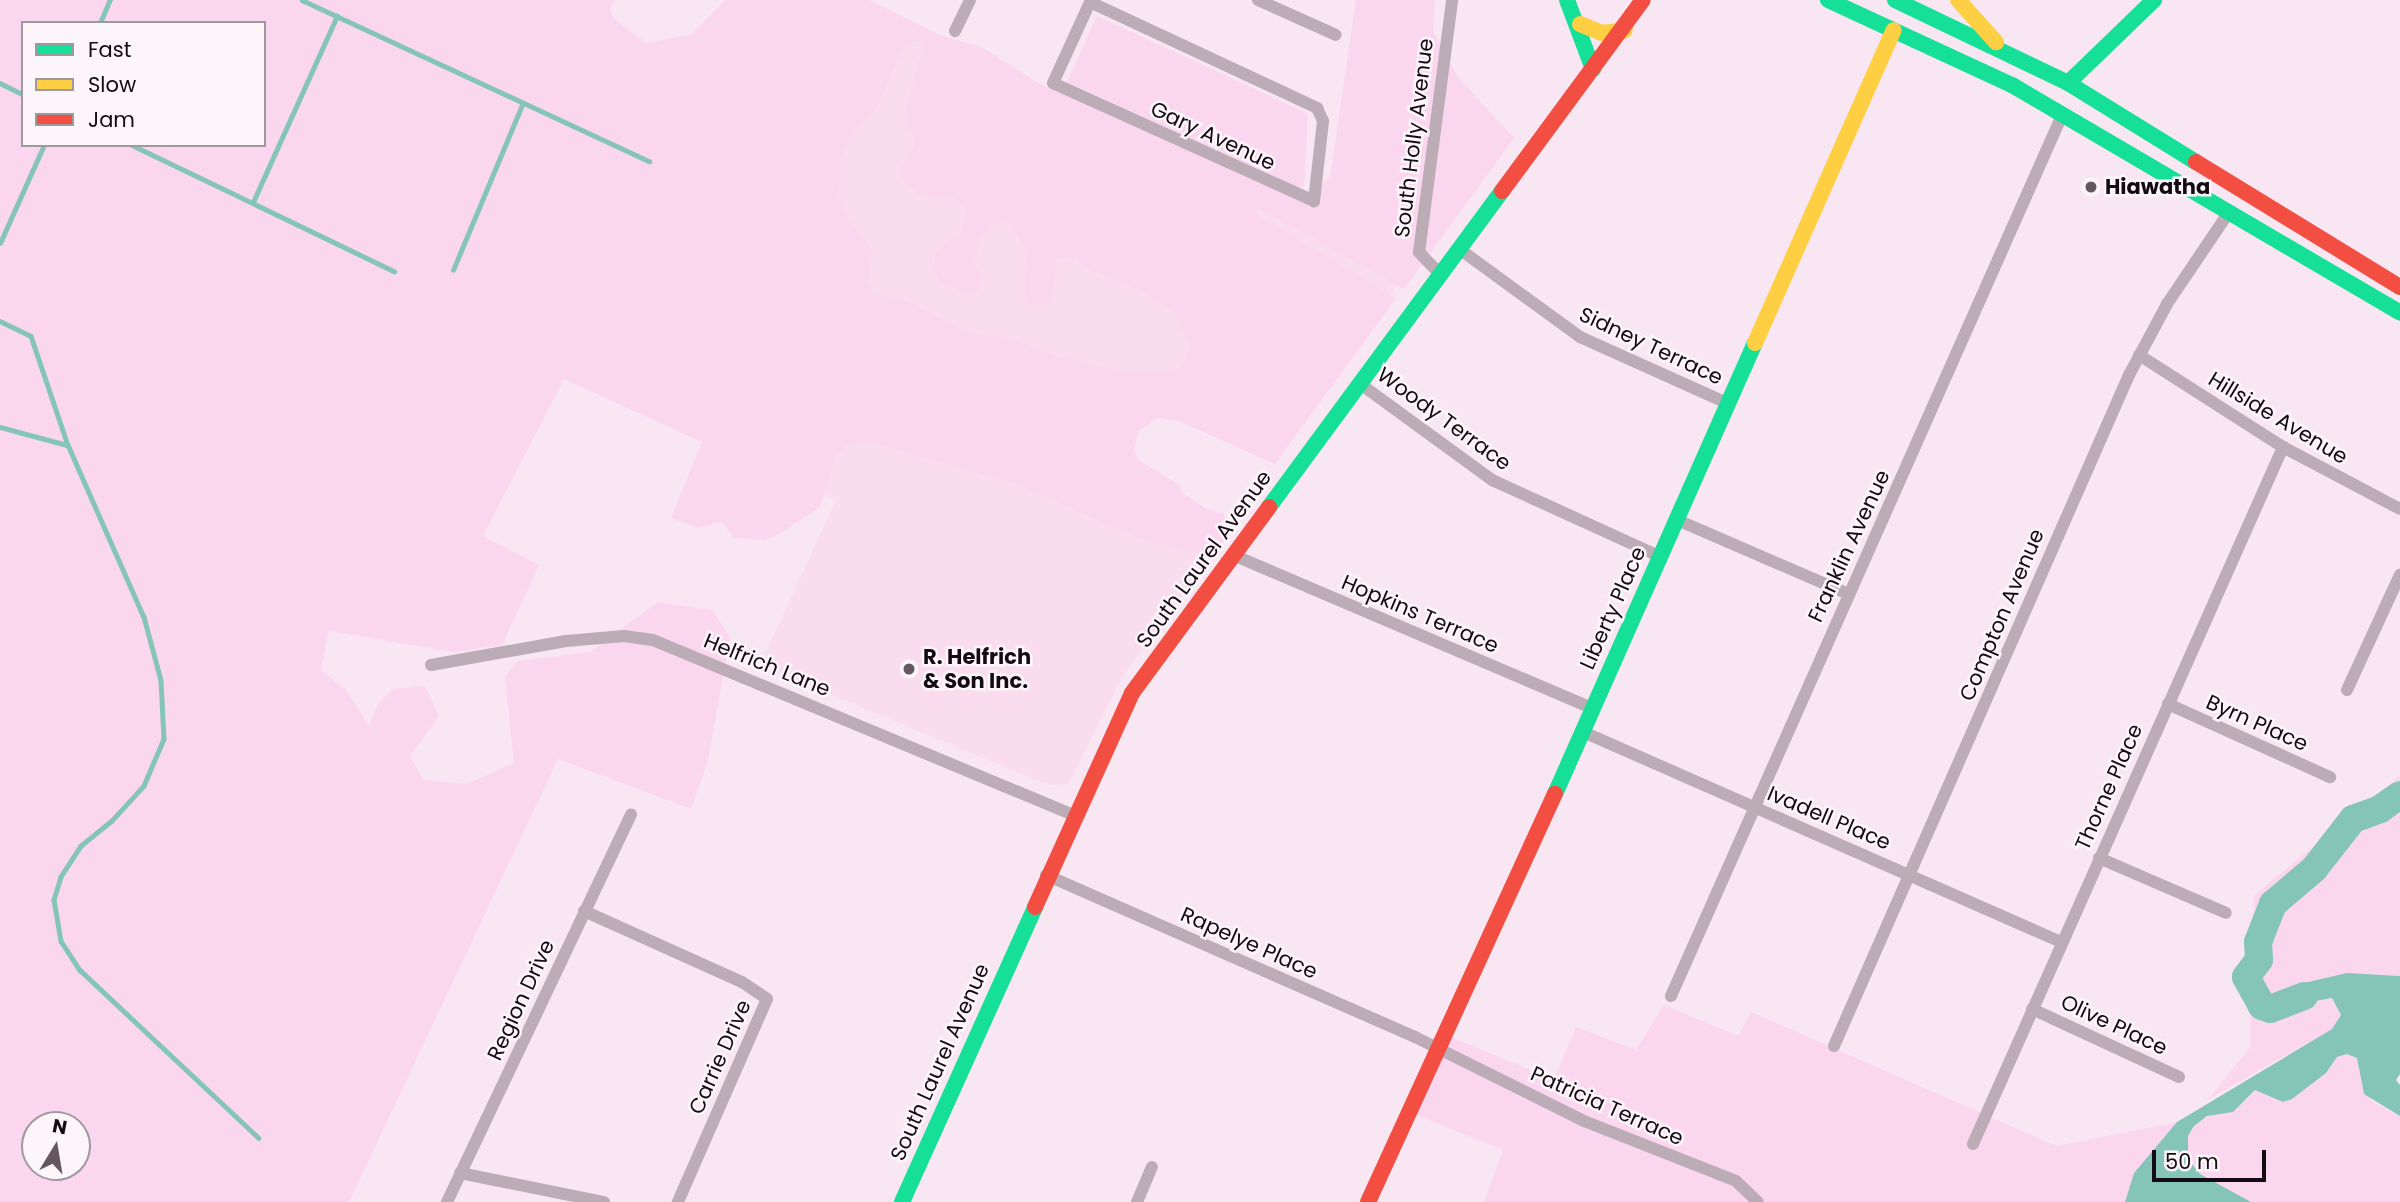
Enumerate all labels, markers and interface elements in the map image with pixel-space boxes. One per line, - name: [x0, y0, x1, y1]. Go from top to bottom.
- legend: [21, 21, 266, 147]
- text: Fast: [88, 35, 131, 64]
- street label: South Holly Avenue: [1389, 37, 1439, 239]
- text: Slow: [88, 70, 136, 99]
- street label: Gary Avenue: [1147, 96, 1279, 176]
- text: Jam: [88, 105, 135, 134]
- place label: Hiawatha: [2105, 174, 2210, 200]
- marker: Hiawatha: [2083, 179, 2099, 195]
- street label: Sidney Terrace: [1575, 302, 1727, 390]
- street label: Woody Terrace: [1372, 362, 1516, 476]
- street label: Hillside Avenue: [2204, 367, 2352, 469]
- street label: South Laurel Avenue: [1131, 465, 1277, 653]
- street label: Franklin Avenue: [1803, 466, 1895, 626]
- street label: Compton Avenue: [1954, 525, 2050, 705]
- street label: Liberty Place: [1575, 543, 1651, 673]
- street label: Hopkins Terrace: [1338, 570, 1502, 658]
- street label: Helfrich Lane: [700, 628, 834, 702]
- place label: R. Helfrich & Son Inc.: [923, 644, 1031, 694]
- marker: R. Helfrich & Son Inc.: [901, 661, 917, 677]
- street label: Byrn Place: [2202, 689, 2312, 757]
- street label: Thorne Place: [2070, 720, 2148, 854]
- street label: Ivadell Place: [1764, 781, 1894, 855]
- street label: Rapelye Place: [1177, 902, 1321, 984]
- street label: Region Drive: [482, 936, 560, 1064]
- street label: South Laurel Avenue: [885, 960, 995, 1164]
- street label: Olive Place: [2057, 989, 2171, 1061]
- street label: Carrie Drive: [684, 996, 756, 1118]
- street label: Patricia Terrace: [1527, 1061, 1687, 1151]
- north arrow: [21, 1111, 91, 1181]
- text: N: [50, 1112, 69, 1141]
- scale bar: [2155, 1136, 2269, 1180]
- text: 50 m: [2165, 1147, 2219, 1176]

